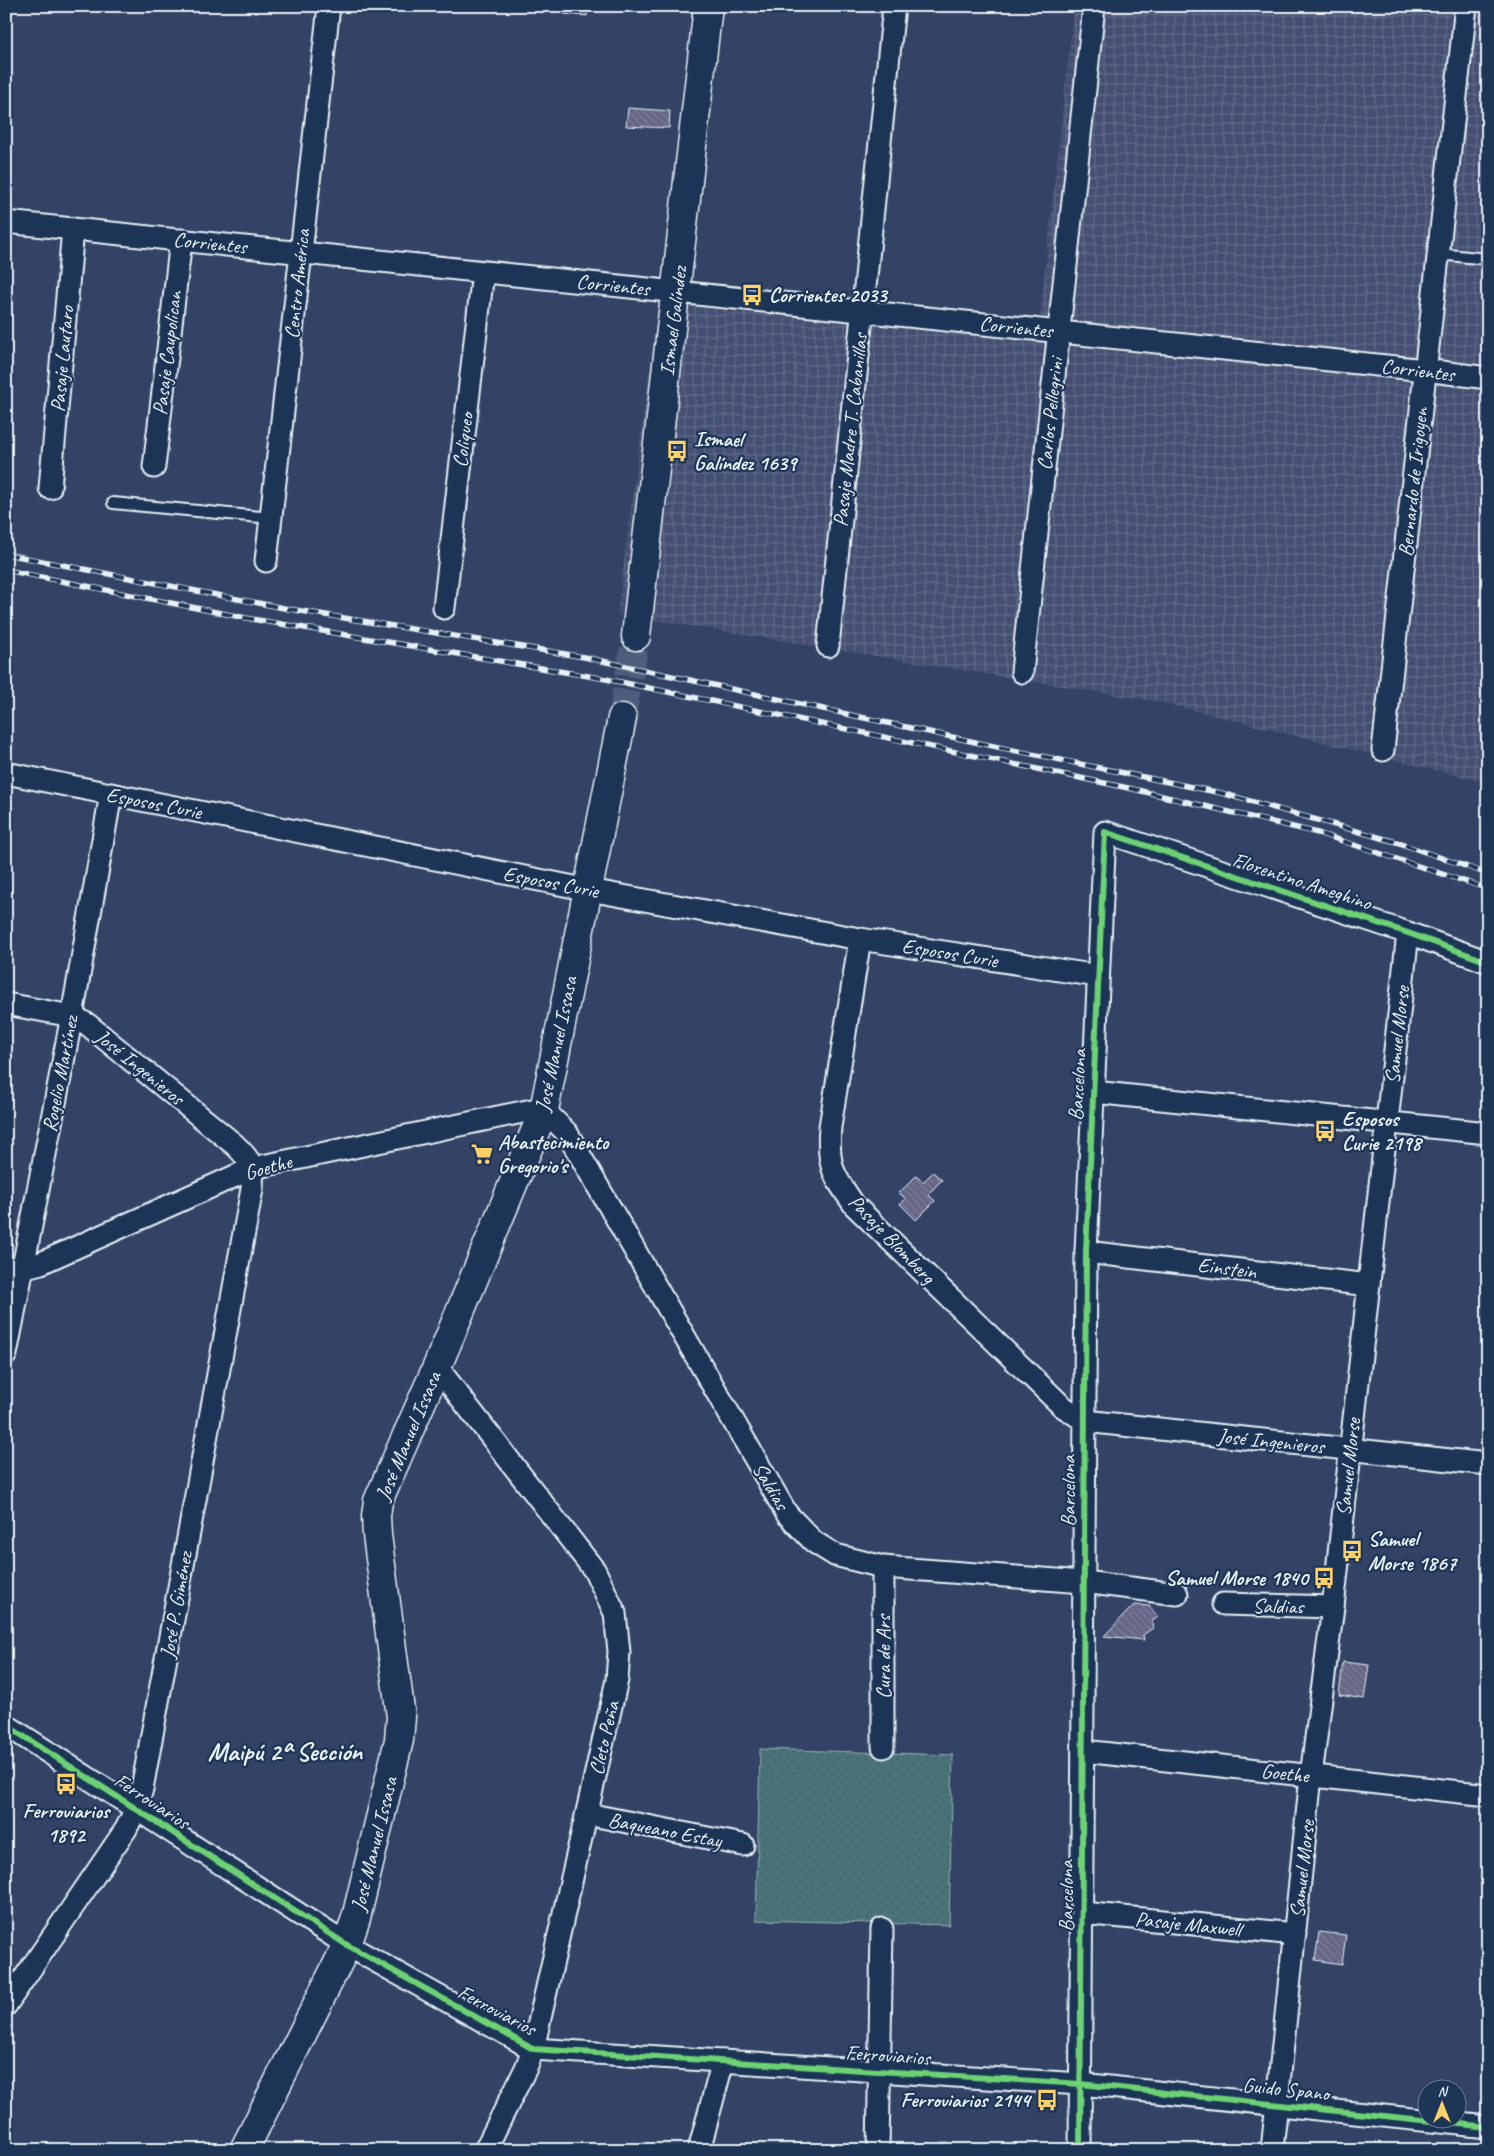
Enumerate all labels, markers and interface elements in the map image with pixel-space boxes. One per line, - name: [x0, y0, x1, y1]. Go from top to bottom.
- street label: Corrientes: [172, 226, 250, 260]
- street label: Centro América: [278, 227, 316, 340]
- street label: Ismael Galíndez: [653, 263, 693, 377]
- street label: Corrientes: [575, 268, 653, 302]
- bus stop icon: Corrientes 2033: [739, 282, 765, 308]
- place label: Corrientes 2033: [769, 282, 889, 308]
- street label: Pasaje Caupolican: [146, 288, 188, 417]
- street label: Pasaje Lautaro: [44, 303, 80, 413]
- street label: Corrientes: [978, 310, 1056, 344]
- street label: Pasaje Madre T. Cabanillas: [827, 330, 873, 528]
- street label: Corrientes: [1380, 353, 1458, 388]
- street label: Carlos Pellegrini: [1031, 354, 1069, 471]
- street label: Bernardo de Irigoyen: [1392, 405, 1434, 558]
- street label: Coliqueo: [447, 409, 480, 469]
- place label: Ismael Galíndez 1639: [694, 426, 799, 476]
- bus stop icon: Ismael Galíndez 1639: [664, 438, 690, 464]
- street label: Esposos Curie: [104, 781, 205, 825]
- street label: Florentino Ameghino: [1229, 846, 1376, 916]
- street label: Esposos Curie: [501, 860, 602, 904]
- street label: Esposos Curie: [900, 933, 1001, 974]
- street label: José Manuel Issasa: [529, 973, 583, 1115]
- street label: Samuel Morse: [1379, 984, 1415, 1085]
- street label: Rogelio Martínez: [36, 1011, 84, 1134]
- street label: José Ingenieros: [89, 1023, 191, 1112]
- street label: Barcelona: [1062, 1047, 1092, 1121]
- place label: Esposos Curie 2198: [1342, 1106, 1423, 1156]
- bus stop icon: Esposos Curie 2198: [1312, 1118, 1338, 1144]
- place label: Abastecimiento Gregorio's: [498, 1129, 610, 1179]
- supermarket icon: Abastecimiento Gregorio's: [469, 1141, 495, 1167]
- street label: Goethe: [242, 1148, 296, 1186]
- street label: Pasaje Blomberg: [843, 1189, 942, 1290]
- street label: Einstein: [1196, 1252, 1258, 1285]
- street label: José Manuel Issasa: [369, 1366, 447, 1505]
- street label: Samuel Morse: [1330, 1416, 1366, 1517]
- street label: José Ingenieros: [1215, 1422, 1327, 1460]
- street label: Barcelona: [1055, 1453, 1081, 1527]
- street label: Saldias: [747, 1458, 796, 1516]
- place label: Samuel Morse 1867: [1368, 1526, 1459, 1576]
- bus stop icon: Samuel Morse 1867: [1339, 1538, 1365, 1564]
- street label: José P. Giménez: [154, 1547, 199, 1661]
- place label: Samuel Morse 1840: [1165, 1565, 1311, 1591]
- bus stop icon: Samuel Morse 1840: [1311, 1565, 1337, 1591]
- street label: Saldias: [1252, 1593, 1305, 1619]
- street label: Cura de Ars: [870, 1613, 896, 1699]
- street label: Cleto Peña: [583, 1697, 625, 1777]
- district label: Maipú 2ª Sección: [208, 1735, 363, 1768]
- street label: Goethe: [1260, 1758, 1311, 1789]
- street label: Ferroviarios: [109, 1767, 196, 1836]
- bus stop icon: Ferroviarios 1892: [53, 1771, 79, 1797]
- street label: José Manuel Issasa: [345, 1773, 404, 1915]
- place label: Ferroviarios 1892: [23, 1798, 112, 1848]
- street label: Baqueano Estay: [606, 1806, 726, 1854]
- street label: Samuel Morse: [1284, 1818, 1320, 1919]
- street label: Barcelona: [1053, 1858, 1079, 1932]
- street label: Pasaje Maxwell: [1134, 1906, 1246, 1943]
- street label: Ferroviarios: [454, 1979, 542, 2042]
- street label: Ferroviarios: [845, 2039, 933, 2071]
- street label: Guido Spano: [1241, 2072, 1333, 2107]
- north arrow: [1416, 2078, 1466, 2128]
- text: N: [1438, 2083, 1449, 2100]
- place label: Ferroviarios 2144: [901, 2087, 1033, 2113]
- bus stop icon: Ferroviarios 2144: [1034, 2087, 1060, 2113]

